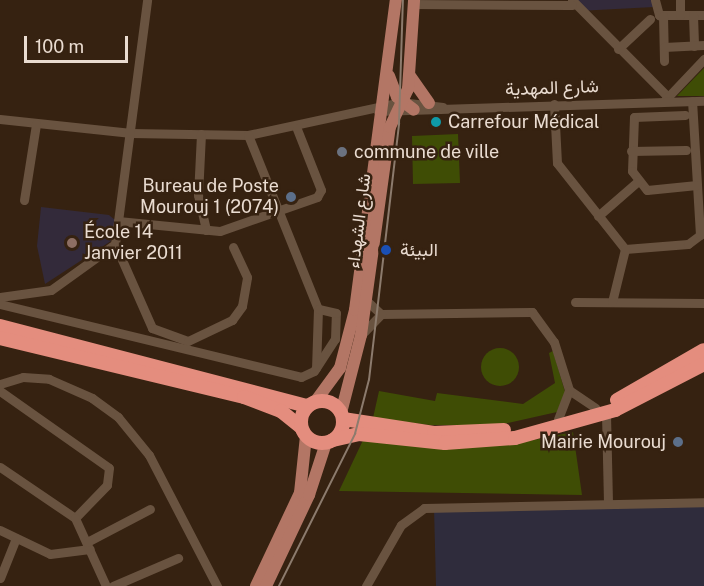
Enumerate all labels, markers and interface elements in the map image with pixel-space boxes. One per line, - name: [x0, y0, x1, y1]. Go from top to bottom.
- scale bar: [27, 24, 130, 62]
- text: 100 m: [35, 36, 84, 57]
- street label: شارع المهدية: [505, 76, 599, 100]
- place label: Carrefour Médical: [448, 111, 600, 133]
- marker: Carrefour Médical: [429, 115, 443, 129]
- place label: commune de ville: [354, 141, 500, 163]
- marker: commune de ville: [335, 145, 349, 159]
- street label: شارع الشهداء: [342, 172, 376, 270]
- place label: Bureau de Poste Mourouj 1 (2074): [140, 176, 279, 219]
- marker: Bureau de Poste Mourouj 1 (2074): [284, 190, 298, 204]
- place label: École 14 Janvier 2011: [84, 222, 183, 264]
- marker: École 14 Janvier 2011: [65, 236, 79, 250]
- place label: البيئة: [400, 239, 438, 261]
- marker: البيئة: [377, 241, 395, 259]
- place label: Mairie Mourouj: [541, 431, 666, 453]
- marker: Mairie Mourouj: [671, 435, 685, 449]

